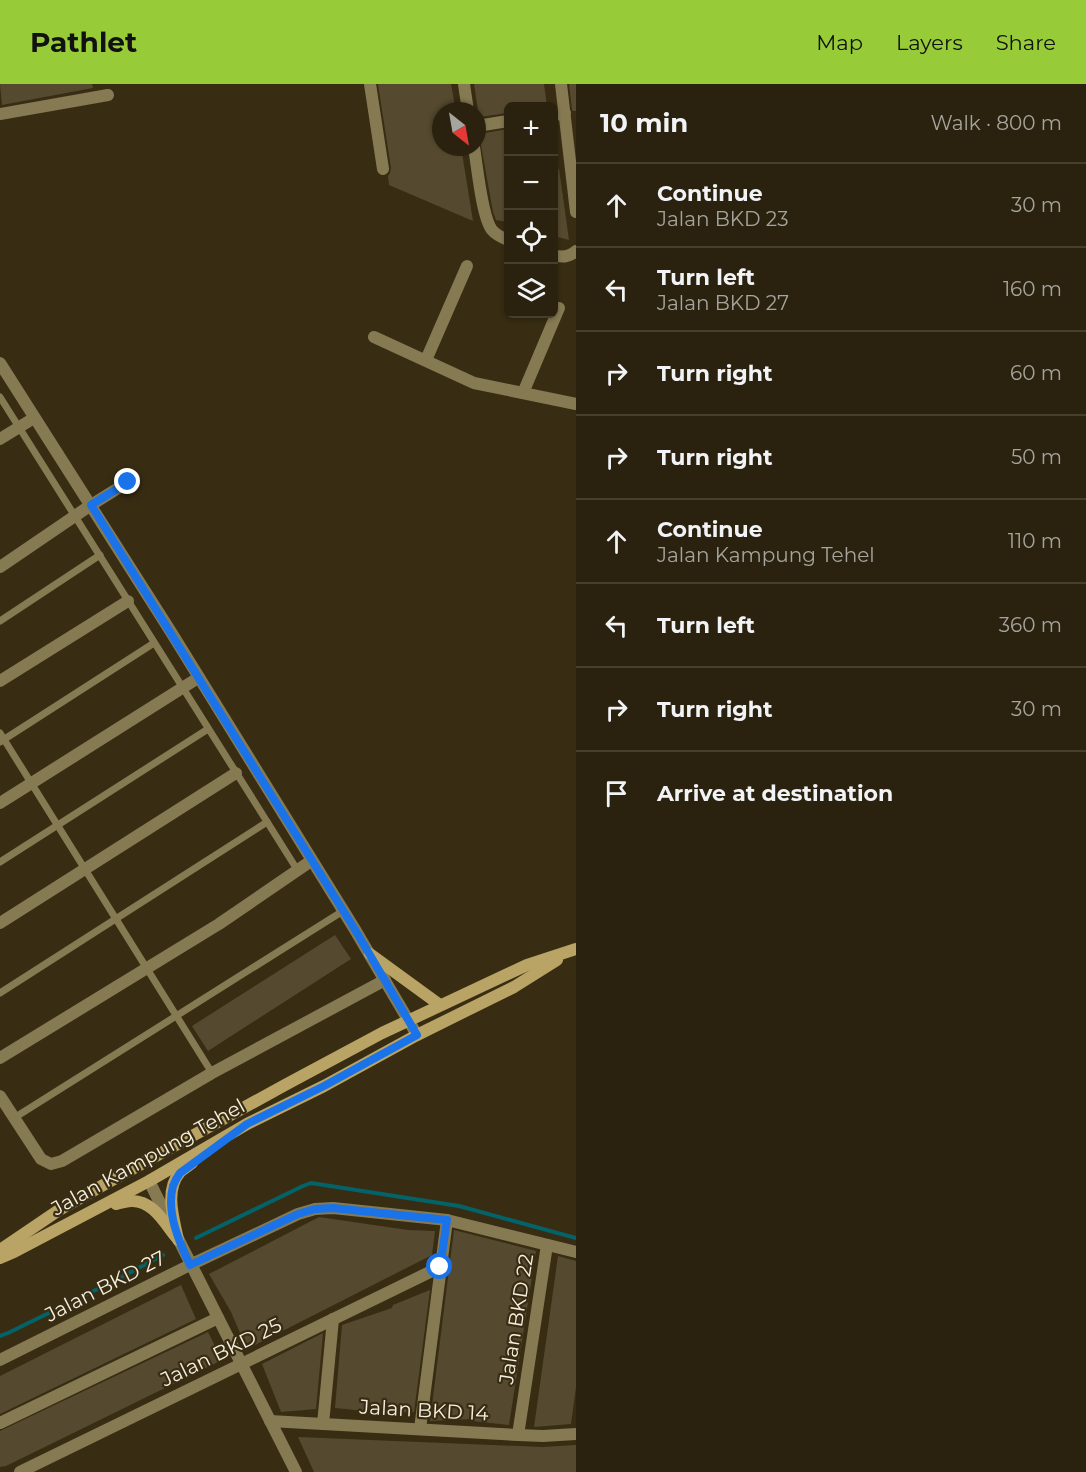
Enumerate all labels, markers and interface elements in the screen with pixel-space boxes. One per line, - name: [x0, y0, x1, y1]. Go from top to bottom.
- text: Pathlet: [30, 25, 137, 59]
- text: Map: [816, 30, 863, 55]
- text: Layers: [896, 30, 963, 55]
- text: Share: [996, 30, 1056, 55]
- north arrow: [432, 102, 486, 156]
- map controls: [504, 102, 558, 318]
- button: +: [504, 102, 558, 156]
- text: 10 min: [600, 107, 688, 139]
- text: Walk · 800 m: [931, 111, 1062, 135]
- button: −: [504, 156, 558, 210]
- text: Continue: [657, 180, 763, 207]
- icon: ahead: [600, 189, 633, 222]
- text: 30 m: [1011, 193, 1062, 217]
- text: Jalan BKD 23: [657, 207, 788, 231]
- button: locate: [504, 210, 558, 264]
- button: layers: [504, 264, 558, 318]
- text: Turn left: [657, 264, 755, 291]
- icon: left: [600, 273, 633, 306]
- text: 160 m: [1003, 277, 1062, 301]
- text: Jalan BKD 27: [657, 291, 789, 315]
- icon: right: [600, 357, 633, 390]
- text: Turn right: [657, 360, 772, 387]
- text: 60 m: [1010, 361, 1062, 385]
- icon: right: [600, 441, 633, 474]
- text: Turn right: [657, 444, 772, 471]
- text: 50 m: [1011, 445, 1062, 469]
- route end: [114, 468, 140, 494]
- text: Continue: [657, 516, 763, 543]
- icon: ahead: [600, 525, 633, 558]
- text: 110 m: [1008, 529, 1062, 553]
- text: Jalan Kampung Tehel: [657, 543, 875, 567]
- icon: left: [600, 609, 633, 642]
- text: Turn left: [657, 612, 755, 639]
- text: 360 m: [999, 613, 1062, 637]
- icon: right: [600, 693, 633, 726]
- text: Turn right: [657, 696, 772, 723]
- text: 30 m: [1011, 697, 1062, 721]
- icon: arrive: [600, 777, 633, 810]
- text: Arrive at destination: [657, 780, 893, 807]
- street label: Jalan Kampung Tehel: [46, 1094, 249, 1221]
- street label: Jalan BKD 27: [40, 1245, 169, 1327]
- street label: Jalan BKD 22: [494, 1252, 538, 1387]
- route start: [426, 1253, 452, 1279]
- street label: Jalan BKD 25: [156, 1312, 285, 1392]
- street label: Jalan BKD 14: [358, 1395, 489, 1425]

